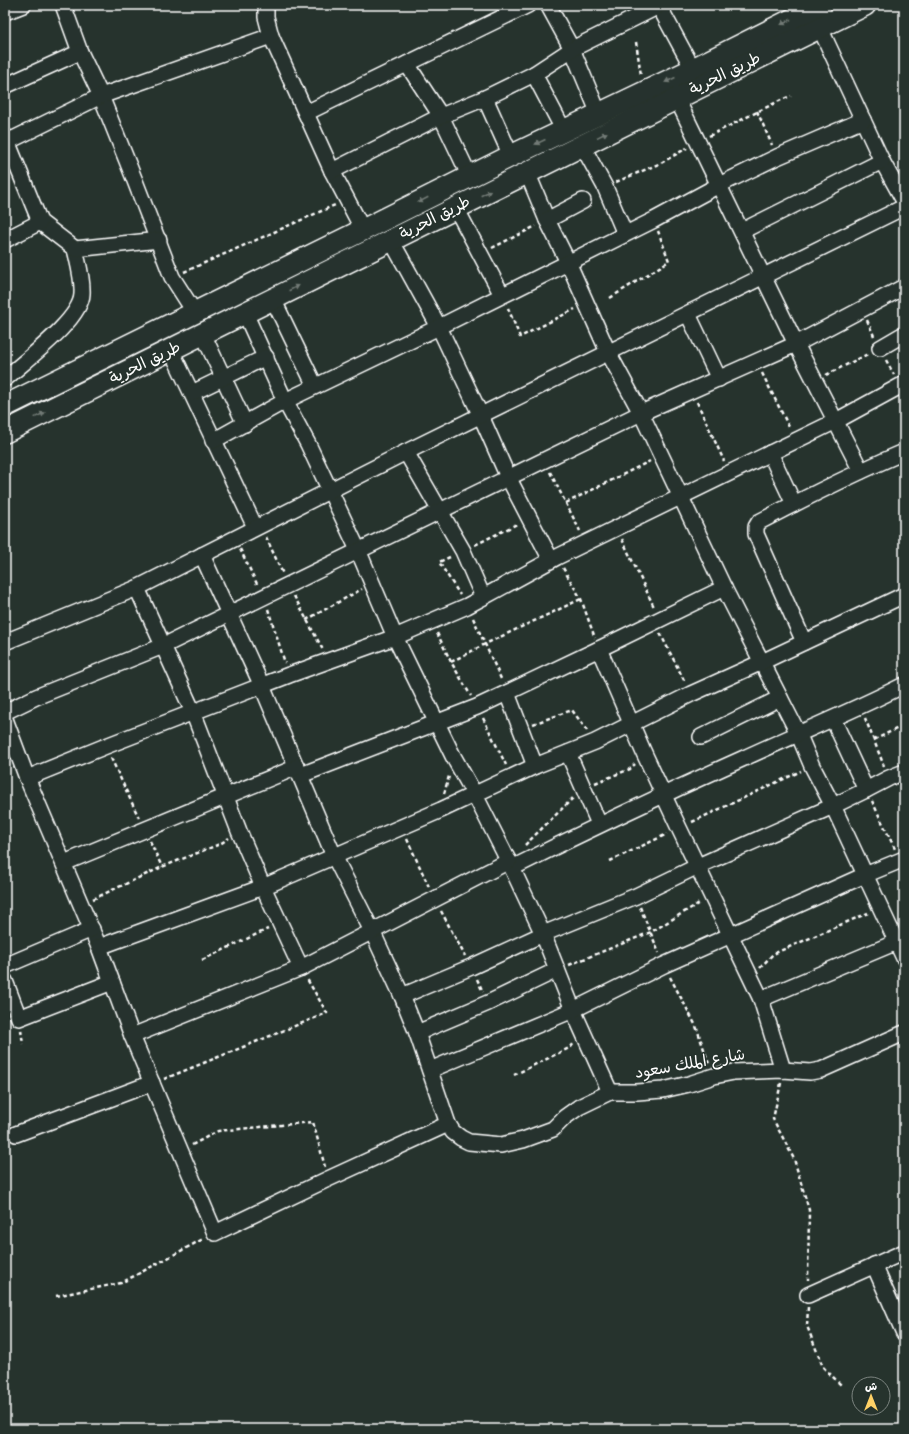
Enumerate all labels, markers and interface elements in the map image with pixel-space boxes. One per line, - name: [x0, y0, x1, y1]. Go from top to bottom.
- one-way arrow: [780, 19, 792, 25]
- street label: طريق الحرية: [686, 48, 764, 100]
- one-way arrow: [664, 77, 675, 83]
- one-way arrow: [597, 132, 608, 138]
- one-way arrow: [534, 139, 545, 145]
- one-way arrow: [480, 190, 491, 196]
- street label: طريق الحرية: [396, 191, 474, 245]
- one-way arrow: [418, 197, 429, 203]
- one-way arrow: [289, 285, 300, 292]
- street label: طريق الحرية: [106, 337, 184, 389]
- one-way arrow: [34, 412, 46, 418]
- street label: شارع الملك سعود: [633, 1044, 747, 1084]
- north arrow: [851, 1376, 891, 1416]
- text: ش: [865, 1380, 877, 1394]

